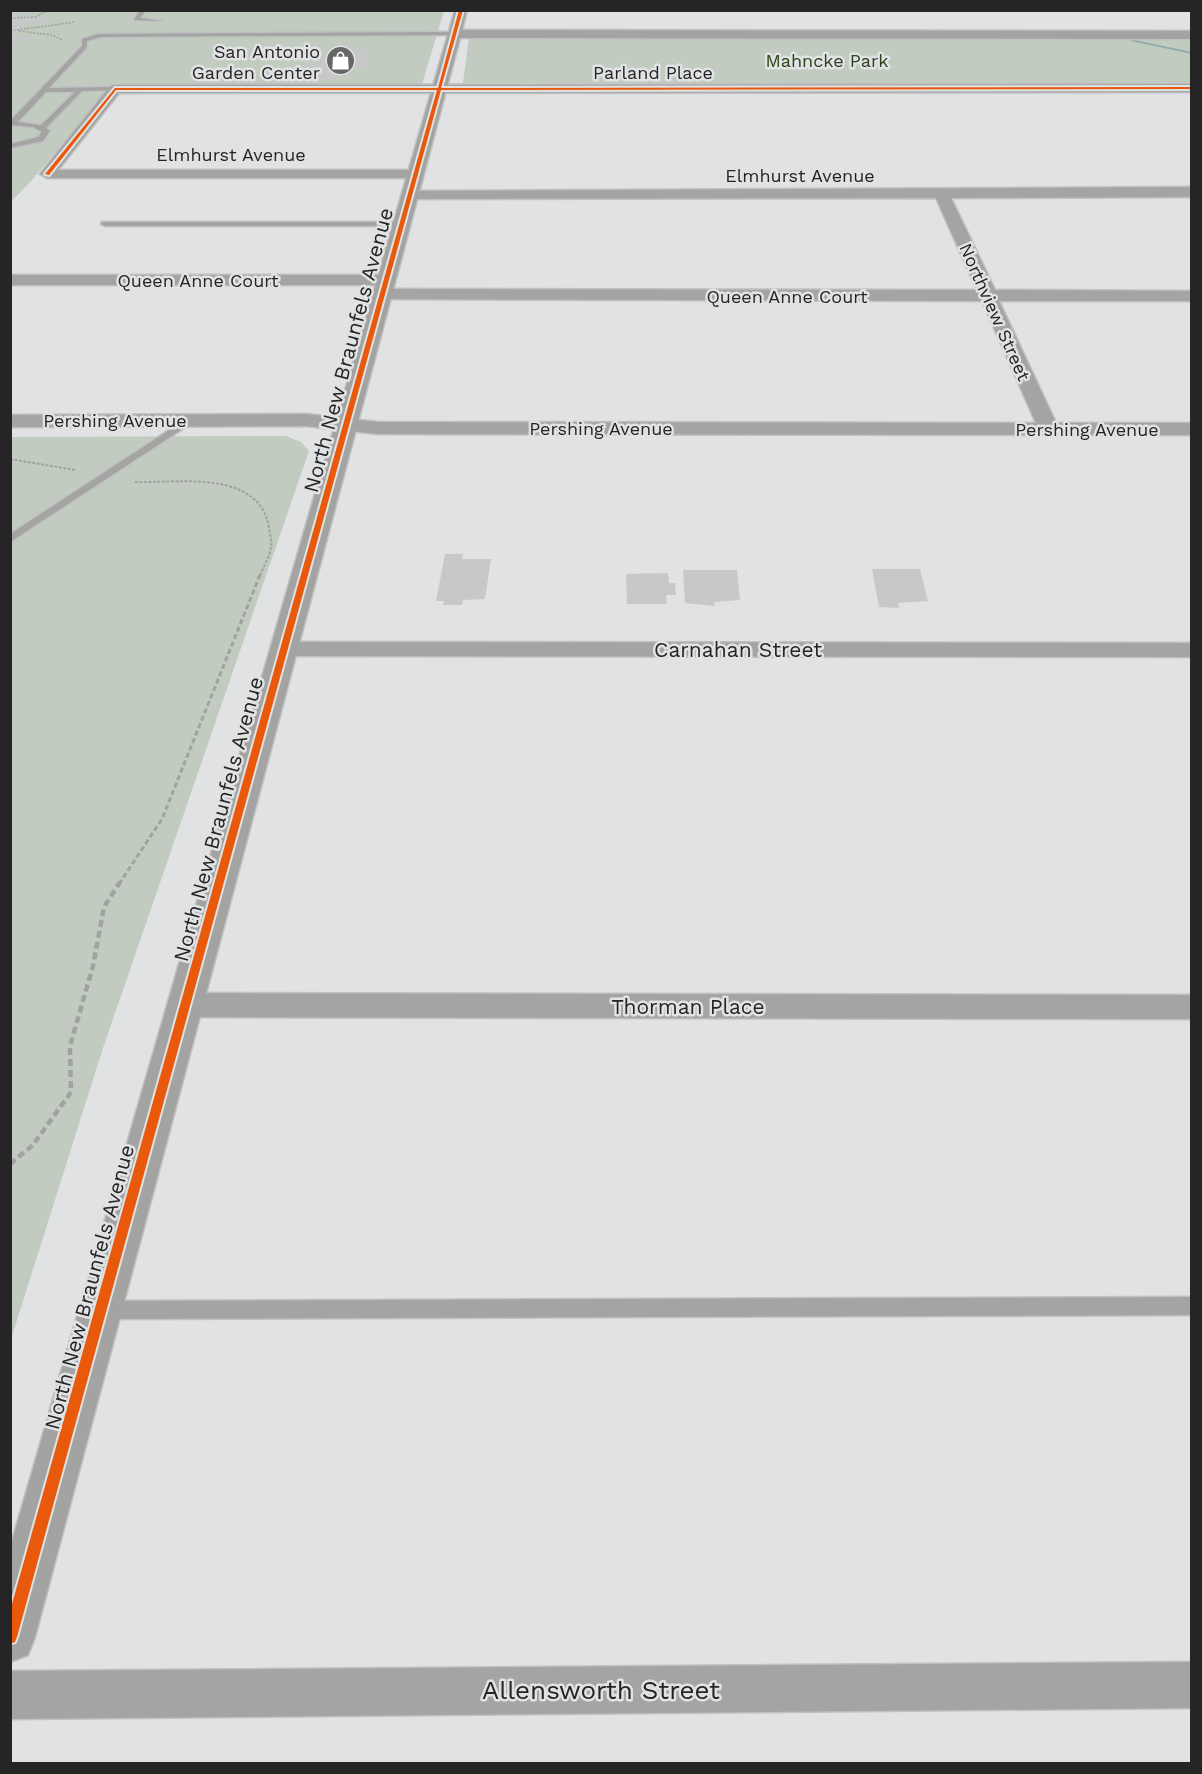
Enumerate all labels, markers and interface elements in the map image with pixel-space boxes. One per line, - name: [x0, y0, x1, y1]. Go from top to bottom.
- place label: San Antonio Garden Center: [192, 41, 320, 83]
- shop icon: San Antonio Garden Center: [325, 45, 357, 77]
- park label: Mahncke Park: [766, 50, 888, 71]
- street label: Parland Place: [593, 62, 713, 83]
- street label: Elmhurst Avenue: [156, 144, 306, 165]
- street label: Elmhurst Avenue: [725, 165, 875, 186]
- street label: North New Braunfels Avenue: [298, 205, 398, 495]
- street label: Northview Street: [955, 240, 1035, 384]
- street label: Queen Anne Court: [117, 270, 279, 291]
- street label: Queen Anne Court: [706, 286, 868, 307]
- street label: Pershing Avenue: [43, 410, 187, 431]
- street label: Pershing Avenue: [529, 418, 673, 439]
- street label: Pershing Avenue: [1015, 419, 1159, 440]
- street label: Carnahan Street: [654, 637, 822, 662]
- street label: North New Braunfels Avenue: [168, 674, 268, 964]
- street label: Thorman Place: [611, 994, 765, 1019]
- street label: North New Braunfels Avenue: [39, 1142, 139, 1432]
- street label: Allensworth Street: [482, 1675, 720, 1705]

